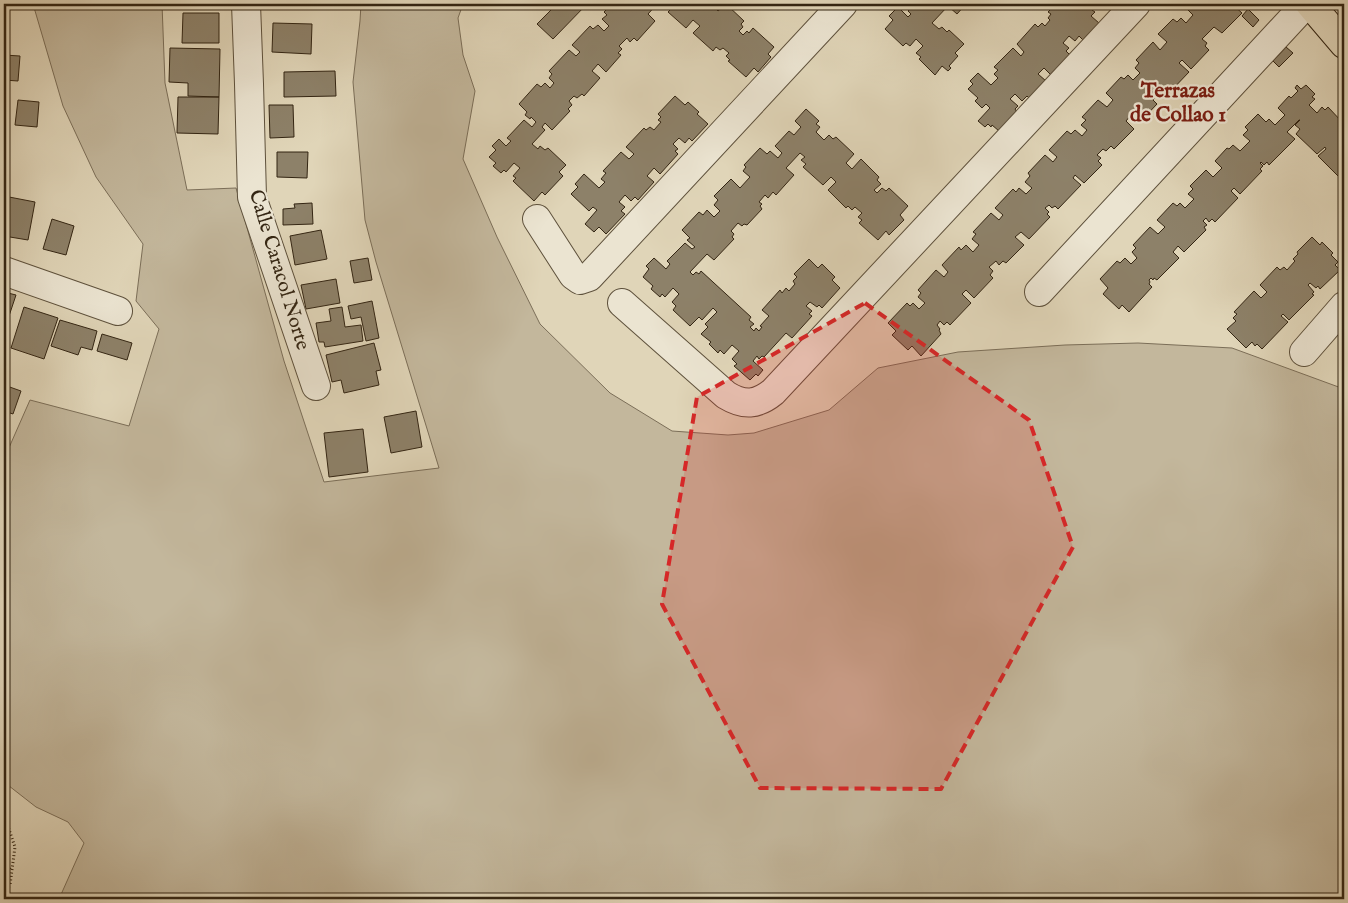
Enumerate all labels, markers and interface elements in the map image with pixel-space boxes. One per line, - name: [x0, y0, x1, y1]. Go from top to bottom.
- district label: Terrazas de Collao 1: [1130, 78, 1226, 129]
- street label: Calle Caracol Norte: [243, 187, 315, 353]

